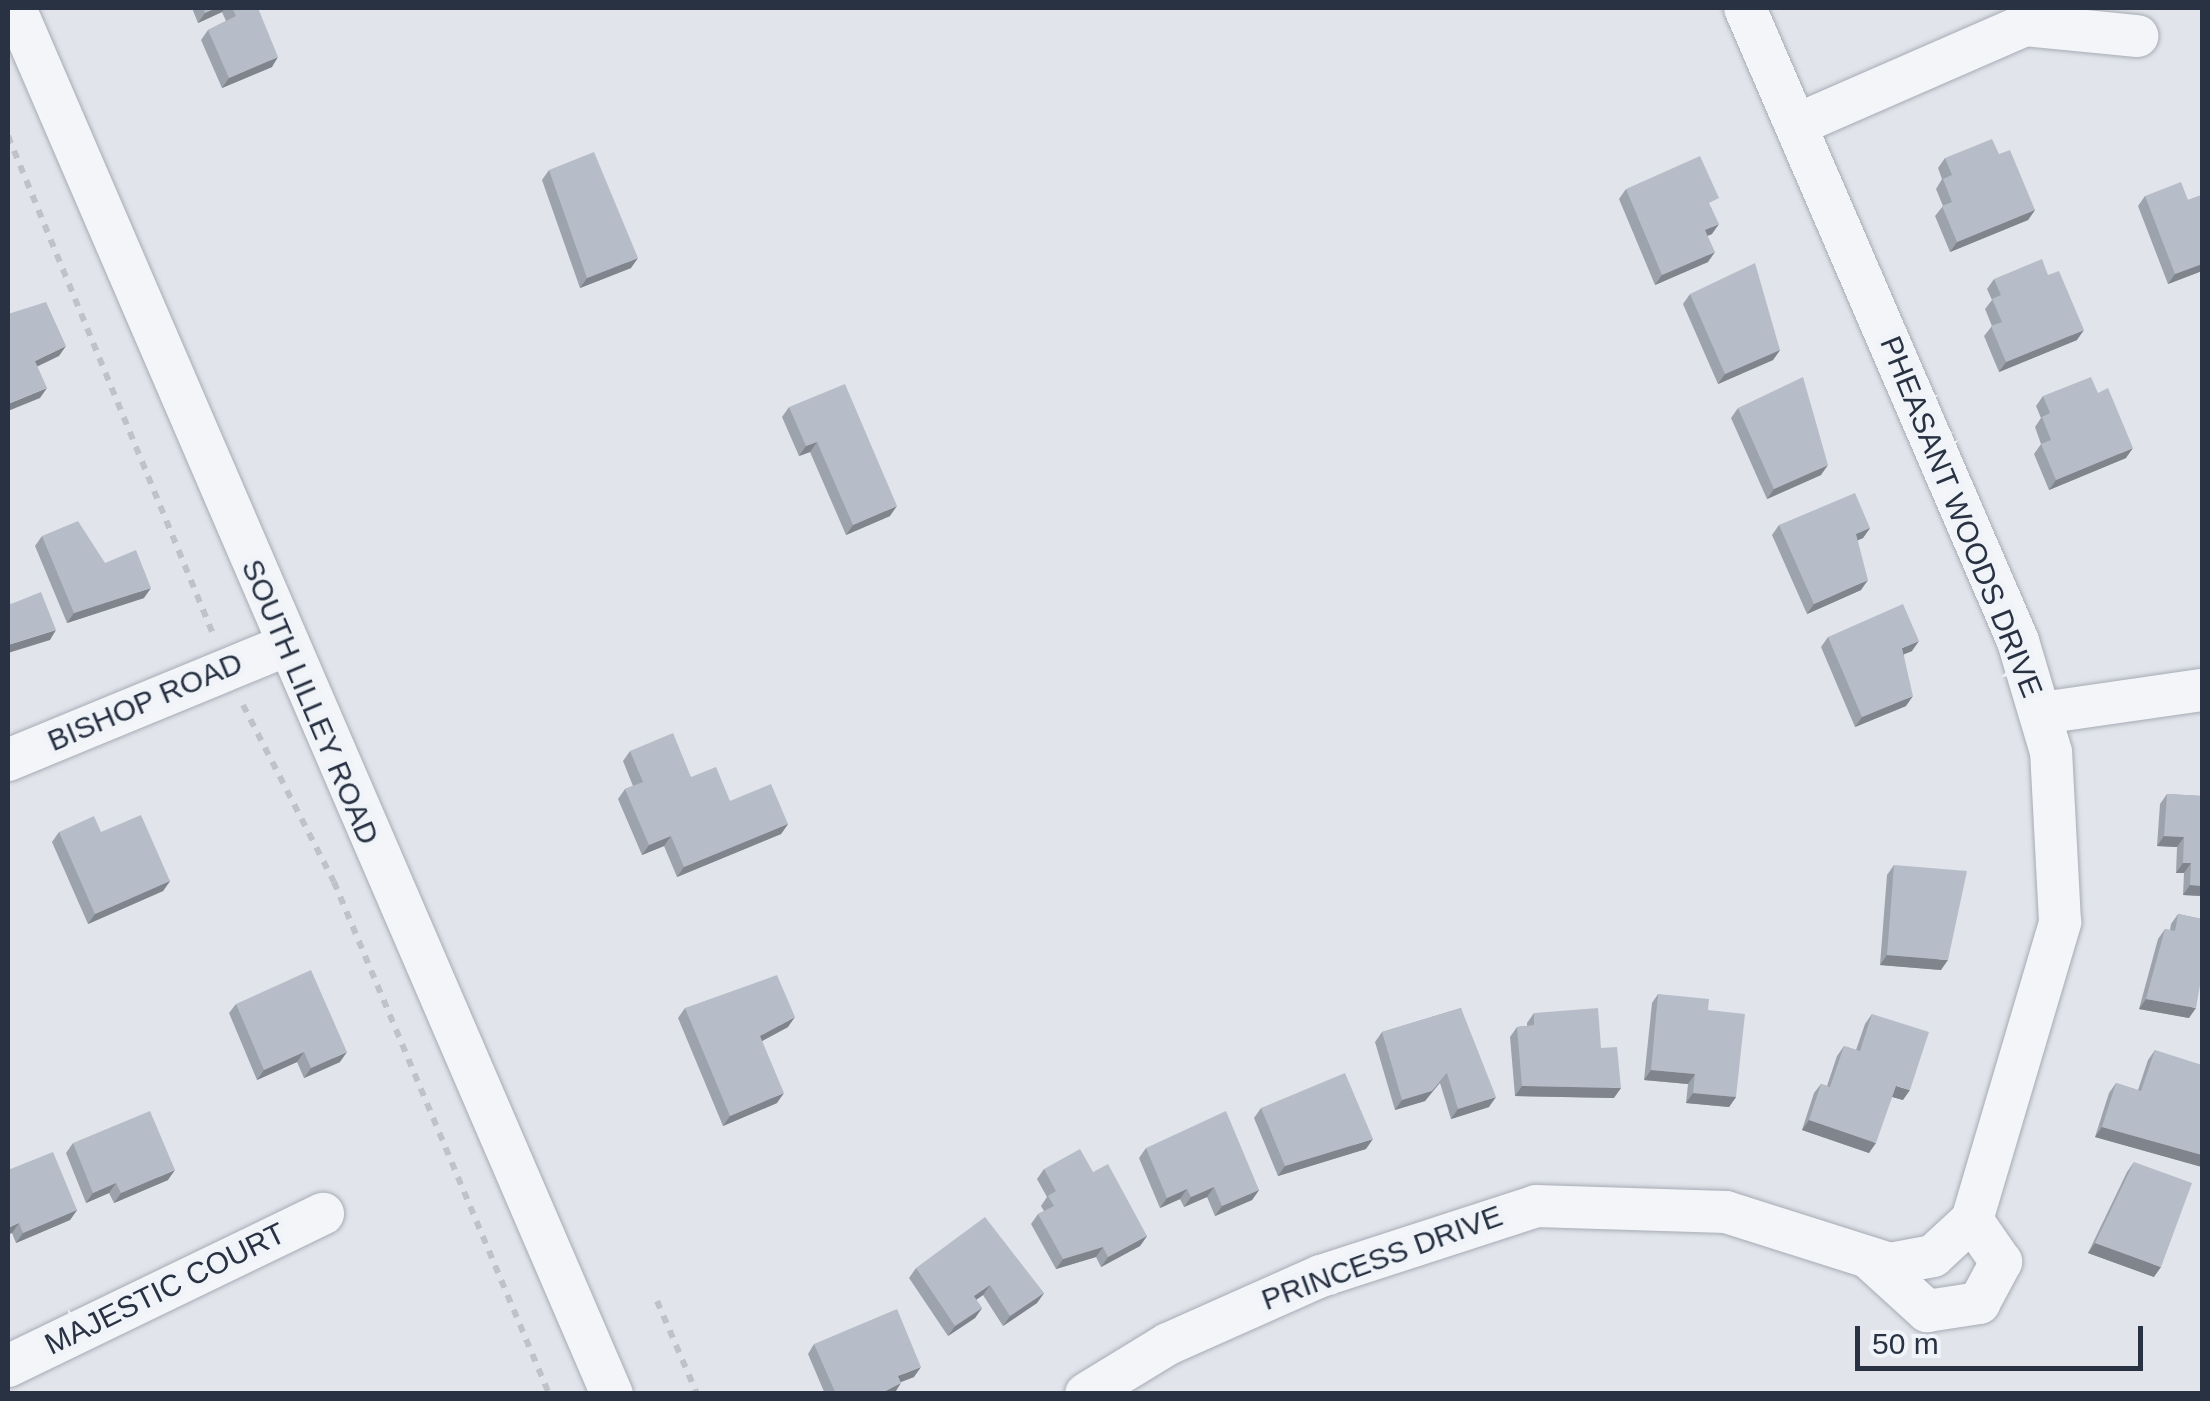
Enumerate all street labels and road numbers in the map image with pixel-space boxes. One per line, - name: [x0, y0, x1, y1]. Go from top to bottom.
- street label: PHEASANT WOODS DRIVE: [1872, 331, 2050, 703]
- street label: SOUTH LILLEY ROAD: [234, 554, 386, 850]
- street label: BISHOP ROAD: [42, 645, 248, 759]
- street label: PRINCESS DRIVE: [1257, 1198, 1507, 1318]
- street label: MAJESTIC COURT: [39, 1215, 291, 1363]

